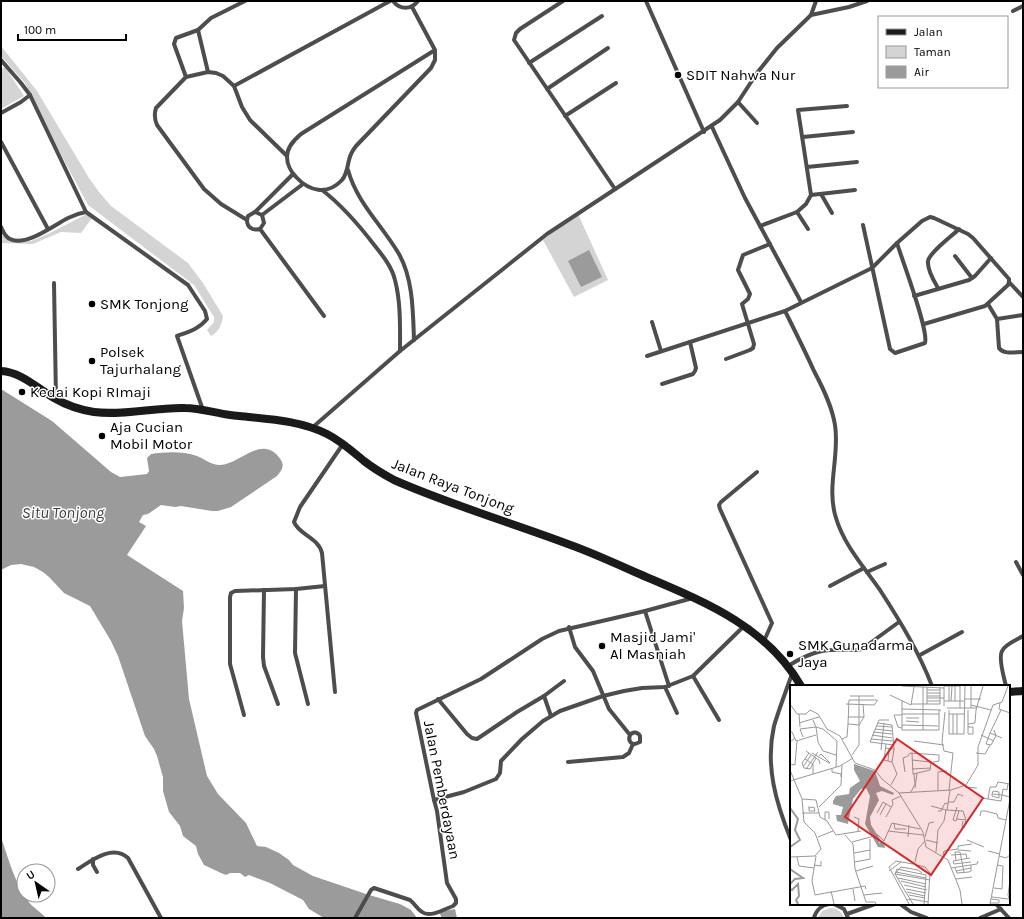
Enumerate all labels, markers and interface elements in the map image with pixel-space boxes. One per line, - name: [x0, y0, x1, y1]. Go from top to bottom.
- scale bar: [18, 16, 126, 42]
- legend: [878, 16, 1008, 88]
- text: 100 m: [24, 23, 56, 37]
- text: Jalan: [914, 25, 943, 39]
- text: Taman: [914, 45, 951, 59]
- text: Air: [914, 65, 929, 79]
- place label: SDIT Nahwa Nur: [686, 66, 796, 84]
- marker: SDIT Nahwa Nur: [673, 70, 683, 80]
- place label: SMK Tonjong: [100, 295, 189, 313]
- marker: SMK Tonjong: [87, 299, 97, 309]
- place label: Polsek Tajurhalang: [100, 343, 181, 378]
- marker: Polsek Tajurhalang: [87, 356, 97, 366]
- place label: Kedai Kopi RImaji: [30, 383, 151, 401]
- marker: Kedai Kopi RImaji: [17, 387, 27, 397]
- place label: Aja Cucian Mobil Motor: [110, 418, 193, 453]
- marker: Aja Cucian Mobil Motor: [97, 431, 107, 441]
- street label: Jalan Raya Tonjong: [389, 454, 517, 518]
- water label: Situ Tonjong: [22, 503, 105, 522]
- place label: Masjid Jami' Al Masniah: [610, 628, 695, 663]
- place label: SMK Gunadarma Jaya: [798, 636, 913, 671]
- marker: Masjid Jami' Al Masniah: [597, 641, 607, 651]
- marker: SMK Gunadarma Jaya: [785, 649, 795, 659]
- inset map: [790, 685, 1010, 905]
- street label: Jalan Pemberdayaan: [420, 719, 464, 861]
- north arrow: [16, 863, 56, 903]
- text: U: [24, 868, 37, 883]

